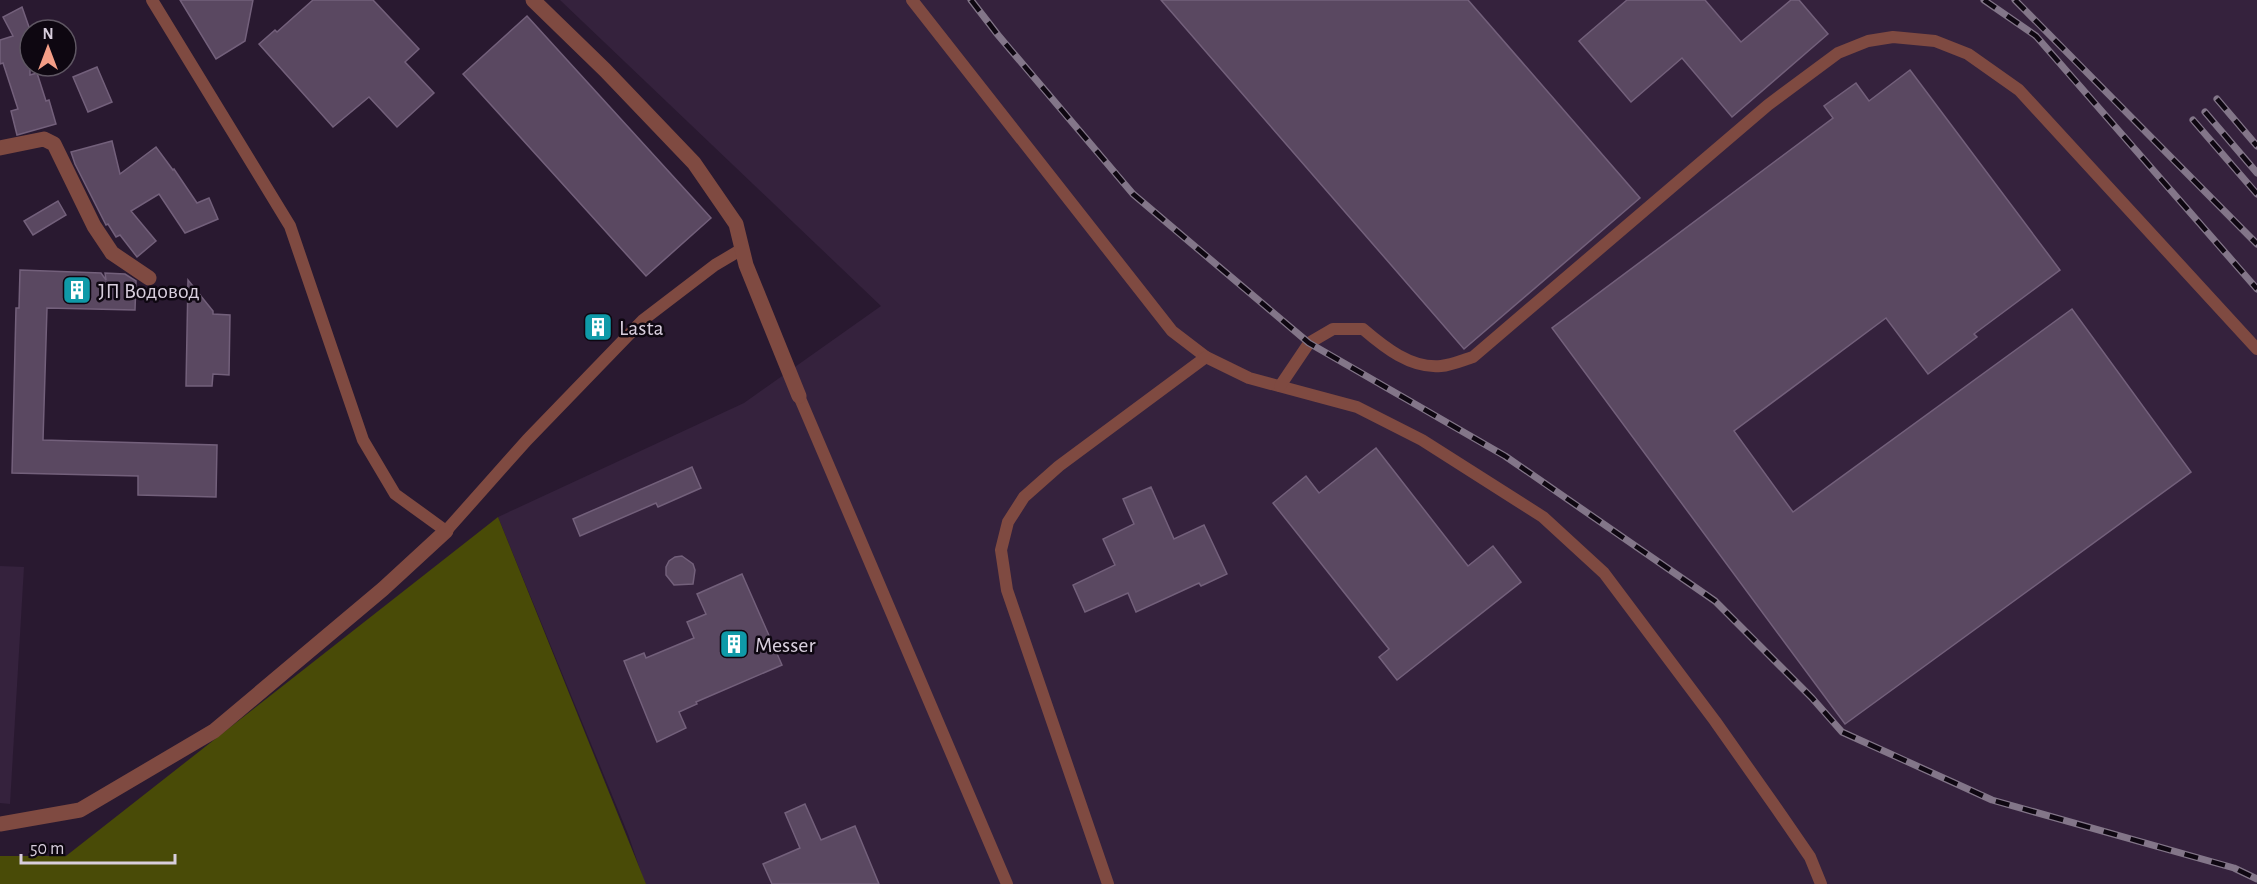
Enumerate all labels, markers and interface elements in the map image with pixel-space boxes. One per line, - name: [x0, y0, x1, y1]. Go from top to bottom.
- north arrow: [18, 18, 78, 78]
- text: N: [42, 26, 54, 42]
- building icon: ЈП Водовод: [61, 274, 93, 306]
- place label: ЈП Водовод: [98, 280, 200, 302]
- building icon: Lasta: [582, 311, 614, 343]
- place label: Lasta: [619, 317, 664, 339]
- building icon: Messer: [718, 628, 750, 660]
- place label: Messer: [755, 634, 816, 656]
- scale bar: [21, 827, 176, 865]
- text: 50 m: [30, 840, 64, 858]

